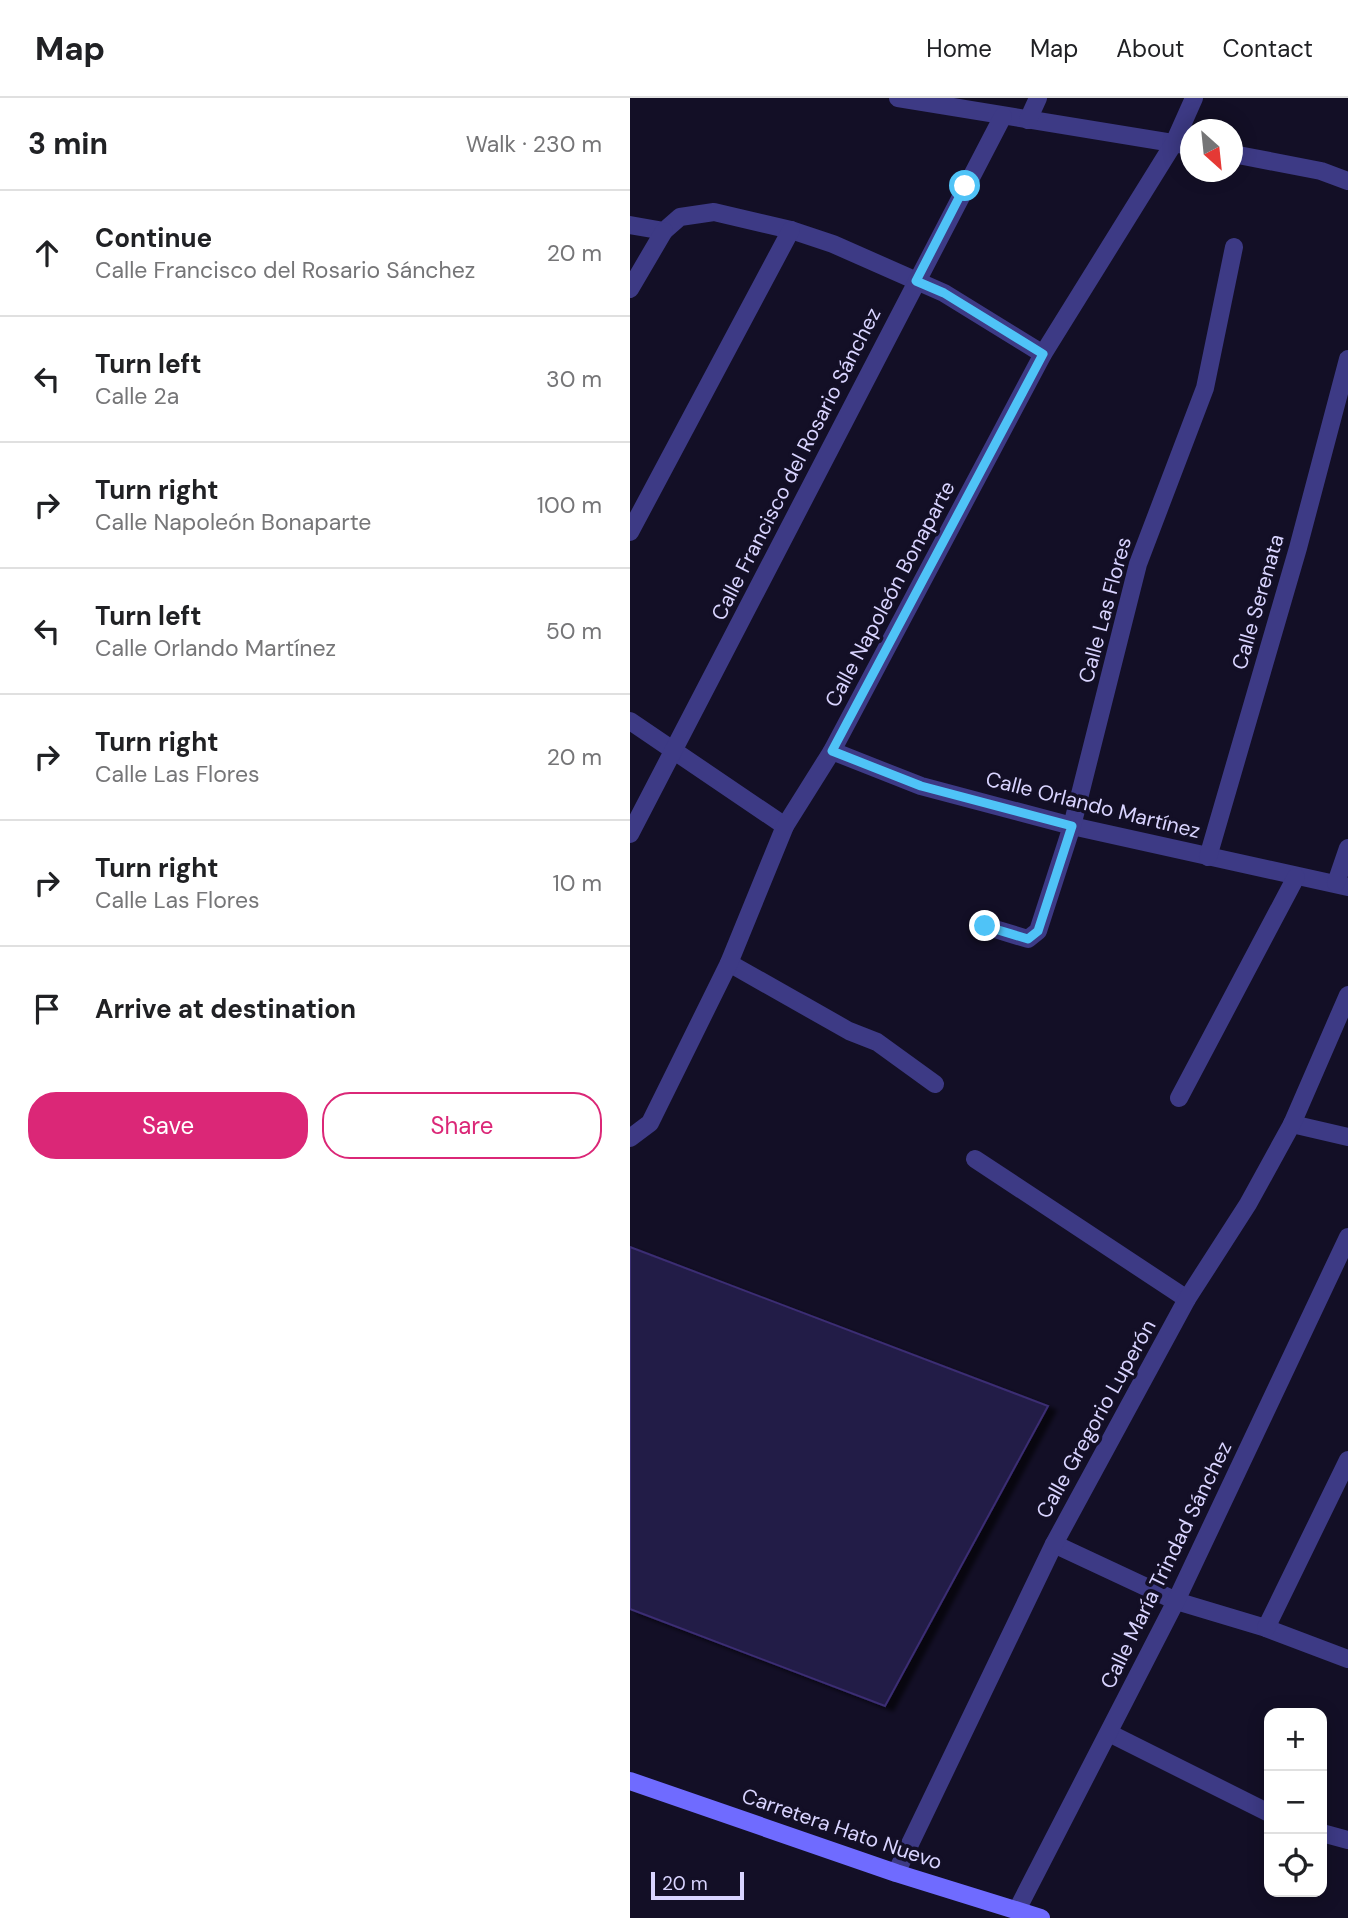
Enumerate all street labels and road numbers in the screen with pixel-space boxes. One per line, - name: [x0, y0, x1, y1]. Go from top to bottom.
- street label: Calle Francisco del Rosario Sánchez: [705, 303, 887, 625]
- street label: Calle Napoleón Bonaparte: [818, 476, 962, 712]
- street label: Calle Serenata: [1225, 531, 1291, 673]
- street label: Calle Las Flores: [1072, 534, 1138, 686]
- street label: Calle Orlando Martínez: [983, 765, 1203, 845]
- street label: Calle Gregorio Luperón: [1030, 1315, 1162, 1523]
- street label: Calle María Trindad Sánchez: [1094, 1437, 1238, 1693]
- street label: Carretera Hato Nuevo: [738, 1782, 946, 1876]

